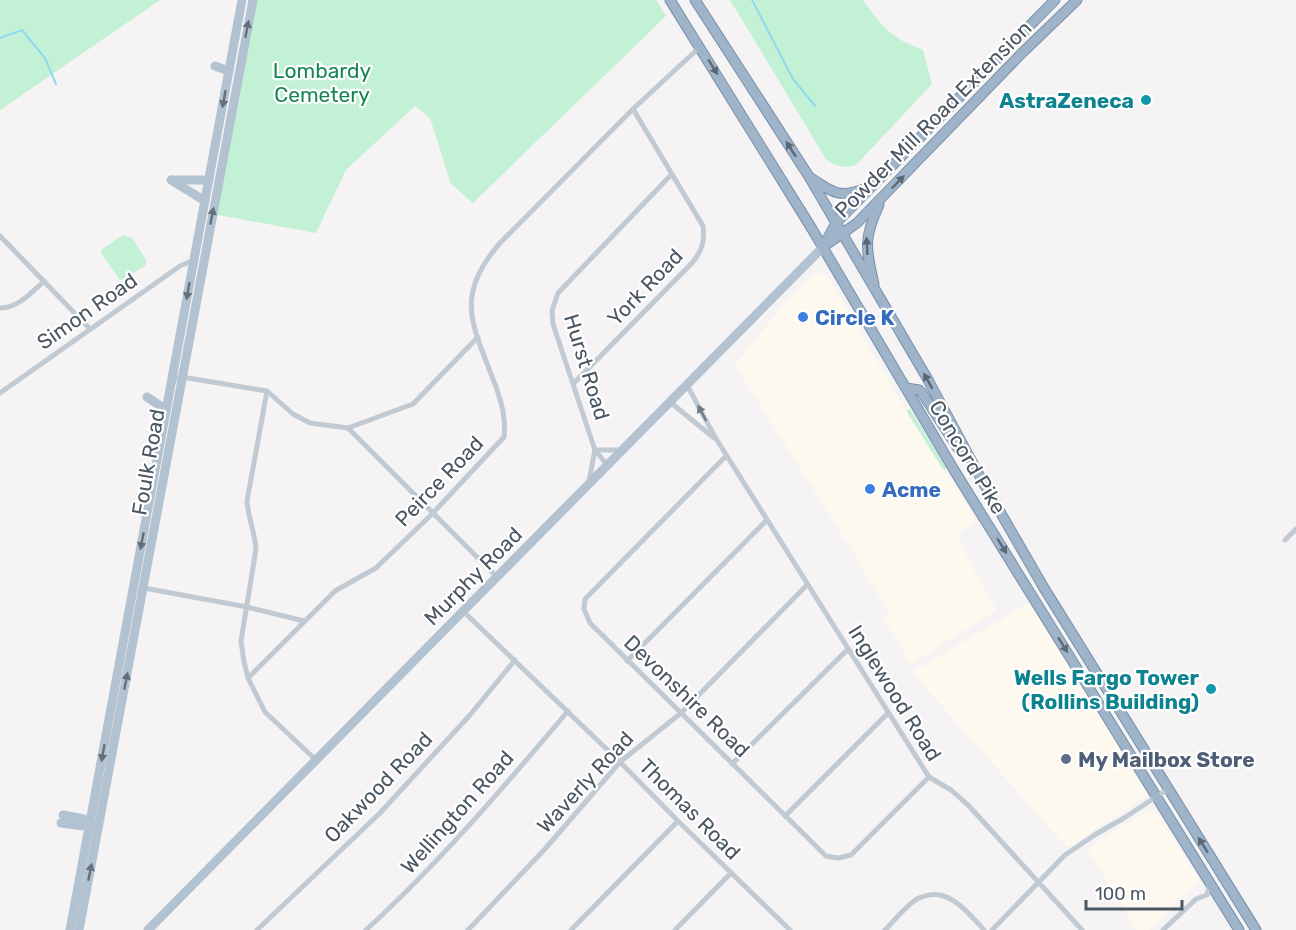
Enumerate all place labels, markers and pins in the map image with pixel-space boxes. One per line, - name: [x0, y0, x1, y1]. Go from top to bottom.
- place label: AstraZeneca: [999, 88, 1134, 113]
- marker: AstraZeneca: [1139, 93, 1153, 107]
- place label: Circle K: [815, 305, 895, 330]
- marker: Circle K: [796, 310, 810, 324]
- place label: Acme: [882, 477, 941, 502]
- marker: Acme: [863, 482, 877, 496]
- place label: Wells Fargo Tower (Rollins Building): [1014, 665, 1199, 714]
- marker: Wells Fargo Tower (Rollins Building): [1204, 682, 1218, 696]
- place label: My Mailbox Store: [1078, 747, 1255, 772]
- marker: My Mailbox Store: [1059, 752, 1073, 766]

